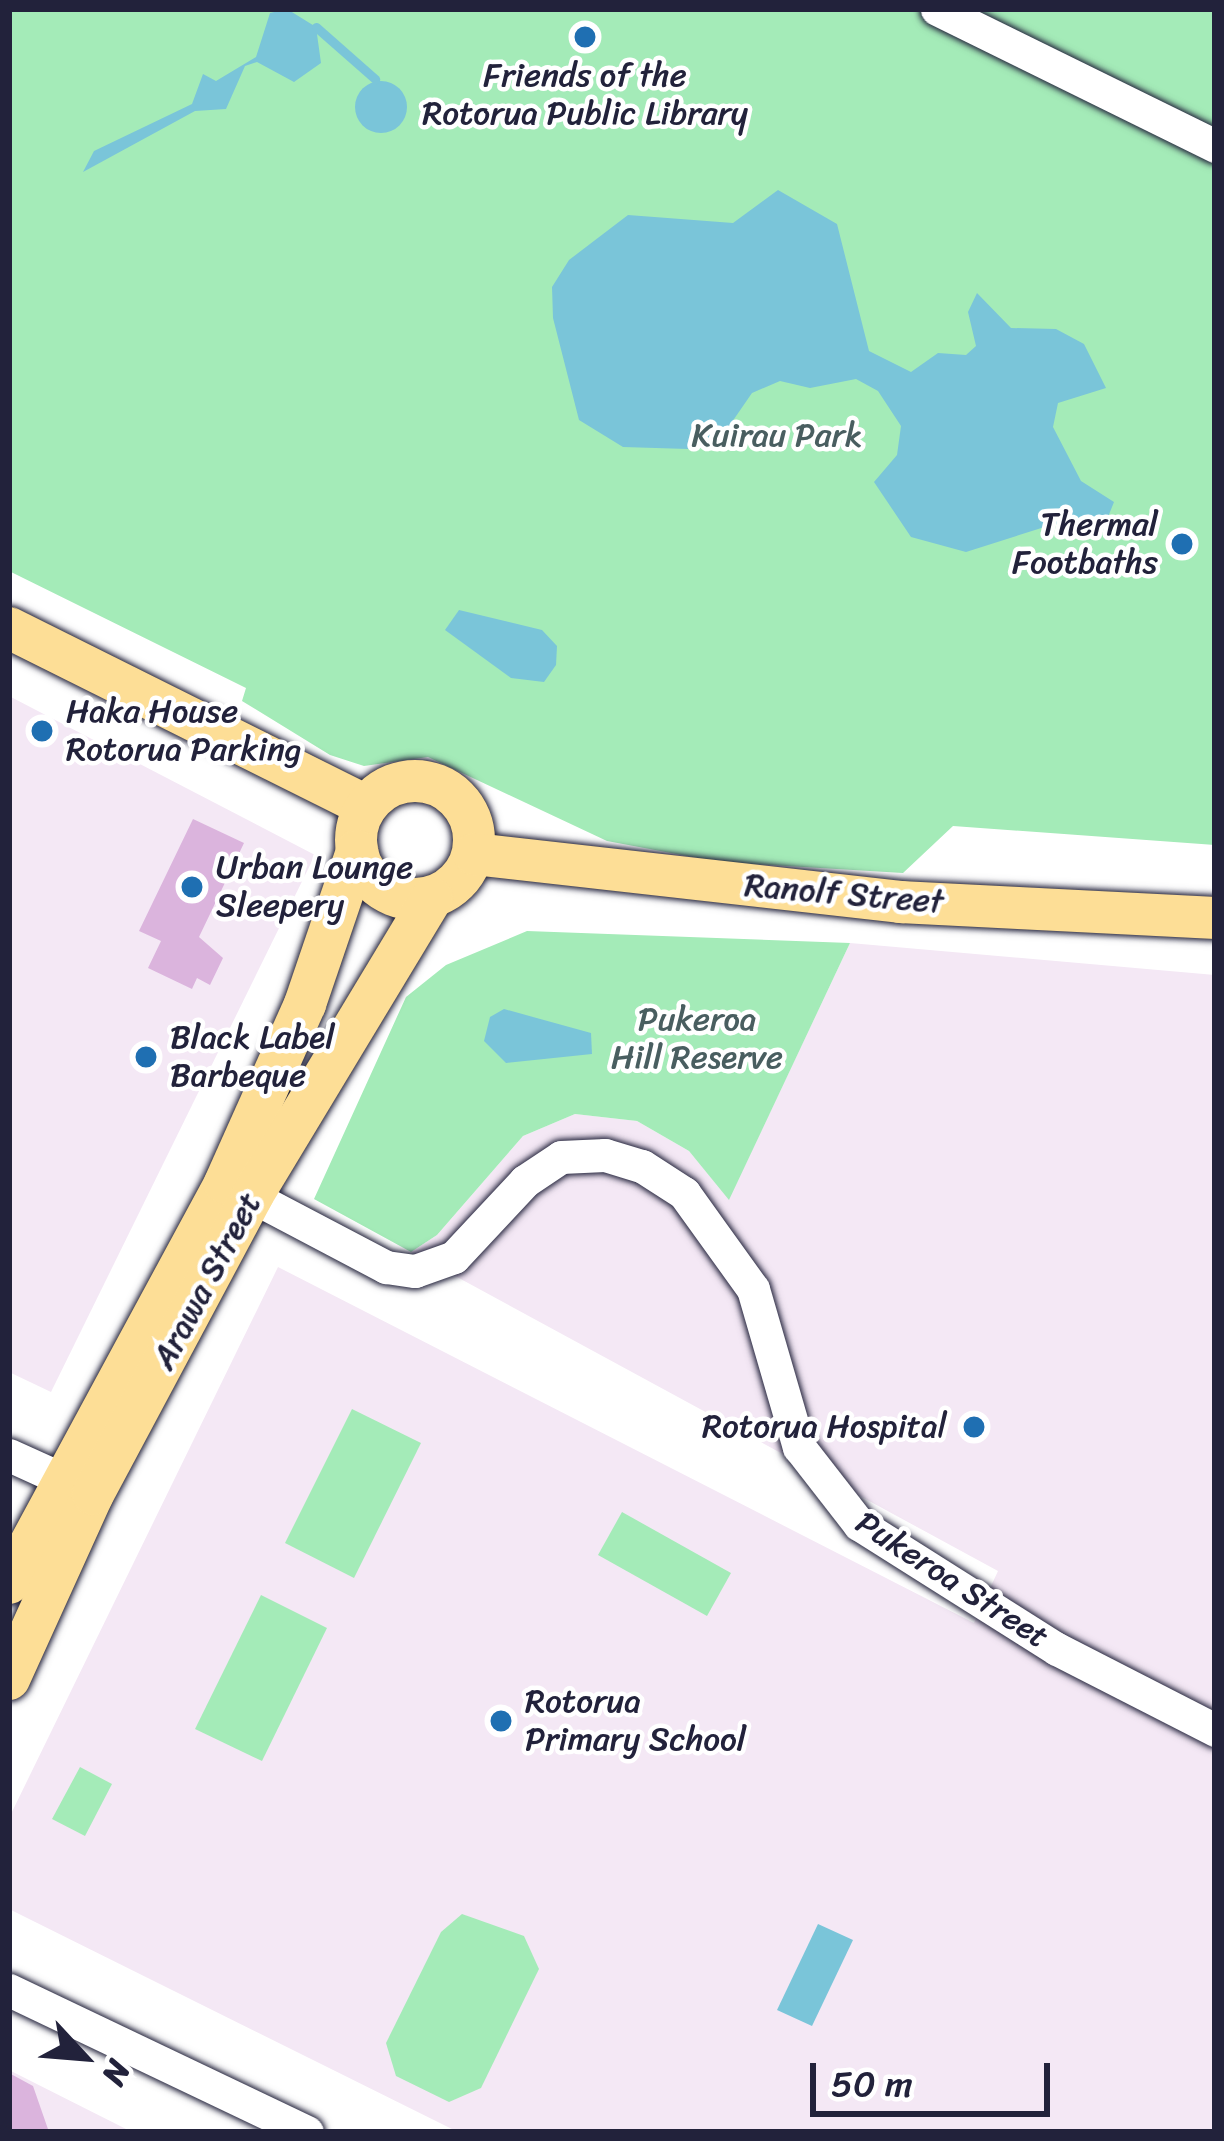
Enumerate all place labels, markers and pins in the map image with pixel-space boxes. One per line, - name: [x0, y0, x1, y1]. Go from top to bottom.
- marker: Friends of the Rotorua Public Library: [572, 24, 598, 50]
- place label: Friends of the Rotorua Public Library: [422, 56, 748, 134]
- place label: Thermal Footbaths: [1012, 505, 1158, 583]
- marker: Thermal Footbaths: [1169, 531, 1195, 557]
- place label: Haka House Rotorua Parking: [66, 692, 302, 770]
- marker: Haka House Rotorua Parking: [29, 718, 55, 744]
- place label: Urban Lounge Sleepery: [216, 848, 412, 926]
- marker: Urban Lounge Sleepery: [179, 874, 205, 900]
- place label: Black Label Barbeque: [170, 1018, 336, 1096]
- marker: Black Label Barbeque: [133, 1044, 159, 1070]
- place label: Rotorua Hospital: [702, 1407, 947, 1447]
- marker: Rotorua Hospital: [958, 1411, 990, 1443]
- place label: Rotorua Primary School: [525, 1682, 746, 1760]
- marker: Rotorua Primary School: [488, 1708, 514, 1734]

